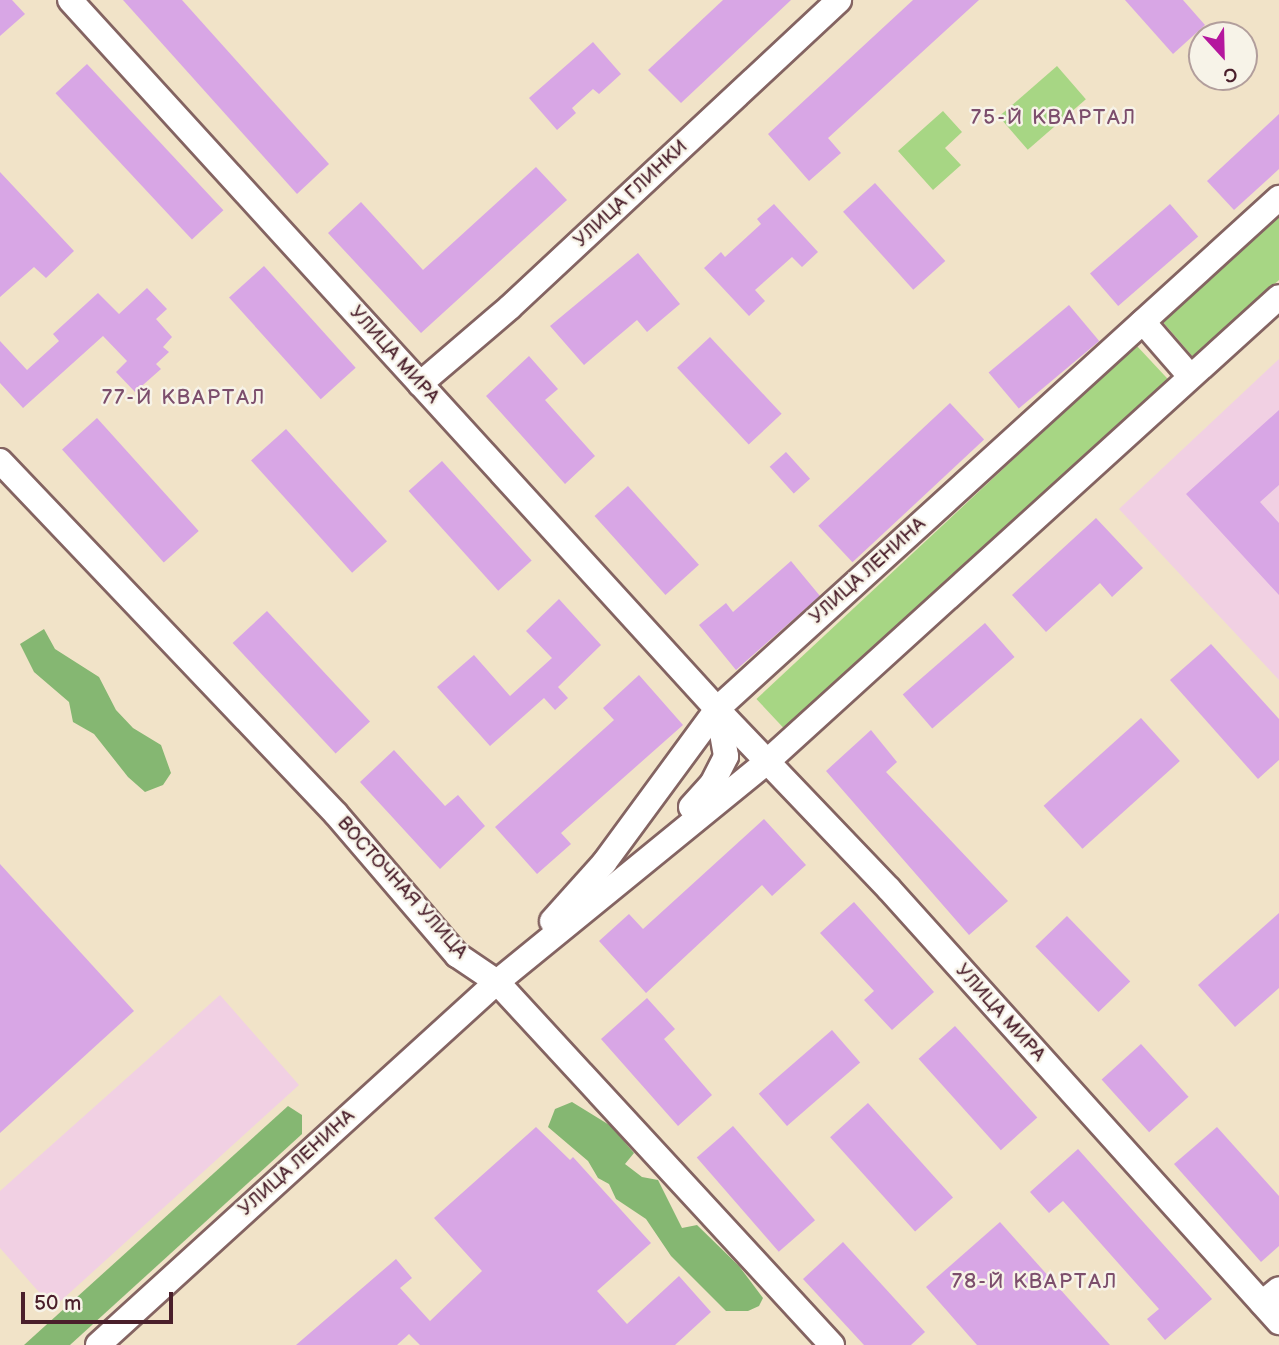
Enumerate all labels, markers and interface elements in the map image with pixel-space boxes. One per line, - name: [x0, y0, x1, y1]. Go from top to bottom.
- north arrow: [1188, 21, 1258, 91]
- text: С: [1220, 61, 1241, 87]
- district label: 75-Й КВАРТАЛ: [972, 105, 1136, 131]
- street label: УЛИЦА ГЛИНКИ: [570, 136, 692, 252]
- street label: УЛИЦА МИРА: [344, 302, 444, 408]
- district label: 77-Й КВАРТАЛ: [103, 385, 265, 411]
- street label: УЛИЦА ЛЕНИНА: [805, 513, 931, 629]
- street label: ВОСТОЧНАЯ УЛИЦА: [332, 812, 472, 964]
- street label: УЛИЦА МИРА: [950, 960, 1050, 1066]
- street label: УЛИЦА ЛЕНИНА: [234, 1105, 360, 1221]
- district label: 78-Й КВАРТАЛ: [953, 1269, 1117, 1295]
- scale bar: [24, 1278, 177, 1322]
- text: 50 m: [34, 1291, 81, 1316]

